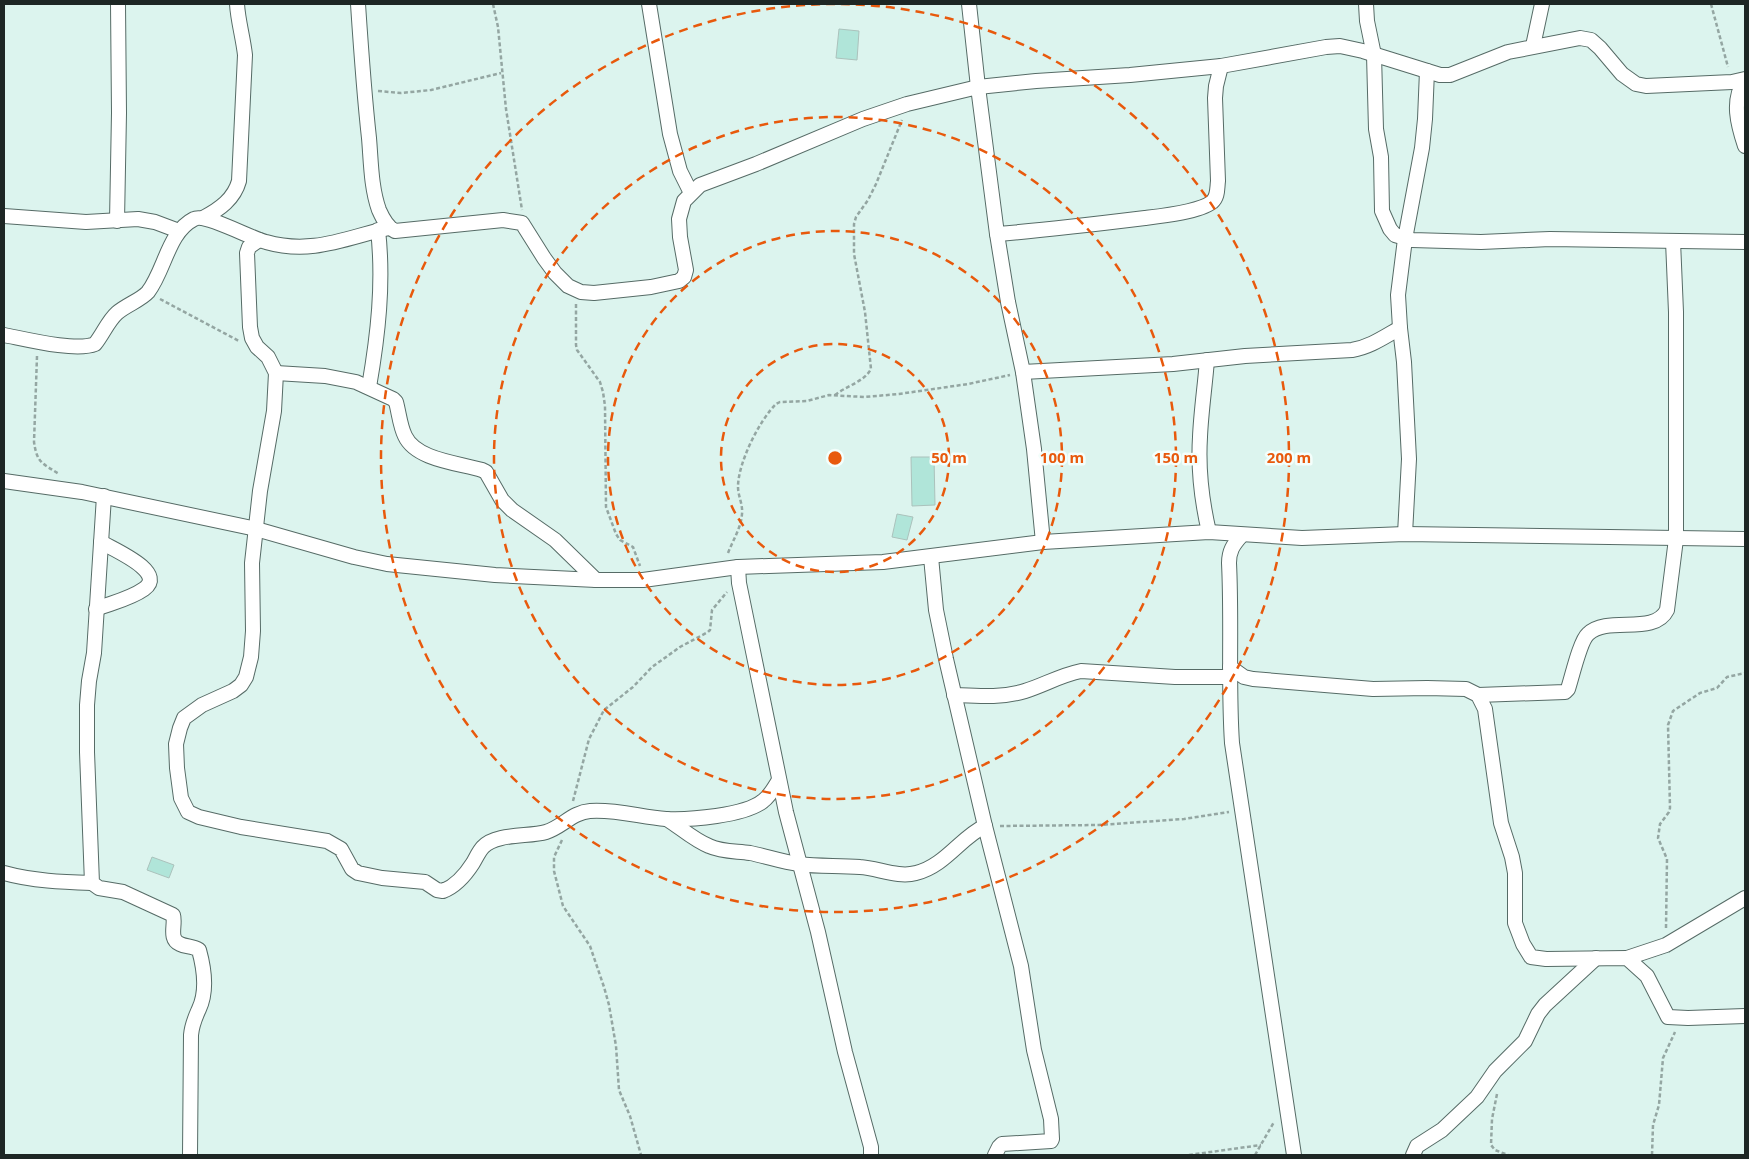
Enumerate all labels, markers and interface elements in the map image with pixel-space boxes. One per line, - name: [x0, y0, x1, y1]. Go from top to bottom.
- text: 50 m: [931, 447, 967, 467]
- text: 100 m: [1040, 447, 1084, 467]
- text: 150 m: [1154, 447, 1198, 467]
- text: 200 m: [1267, 447, 1311, 467]
- centre of rings: [826, 449, 844, 467]

